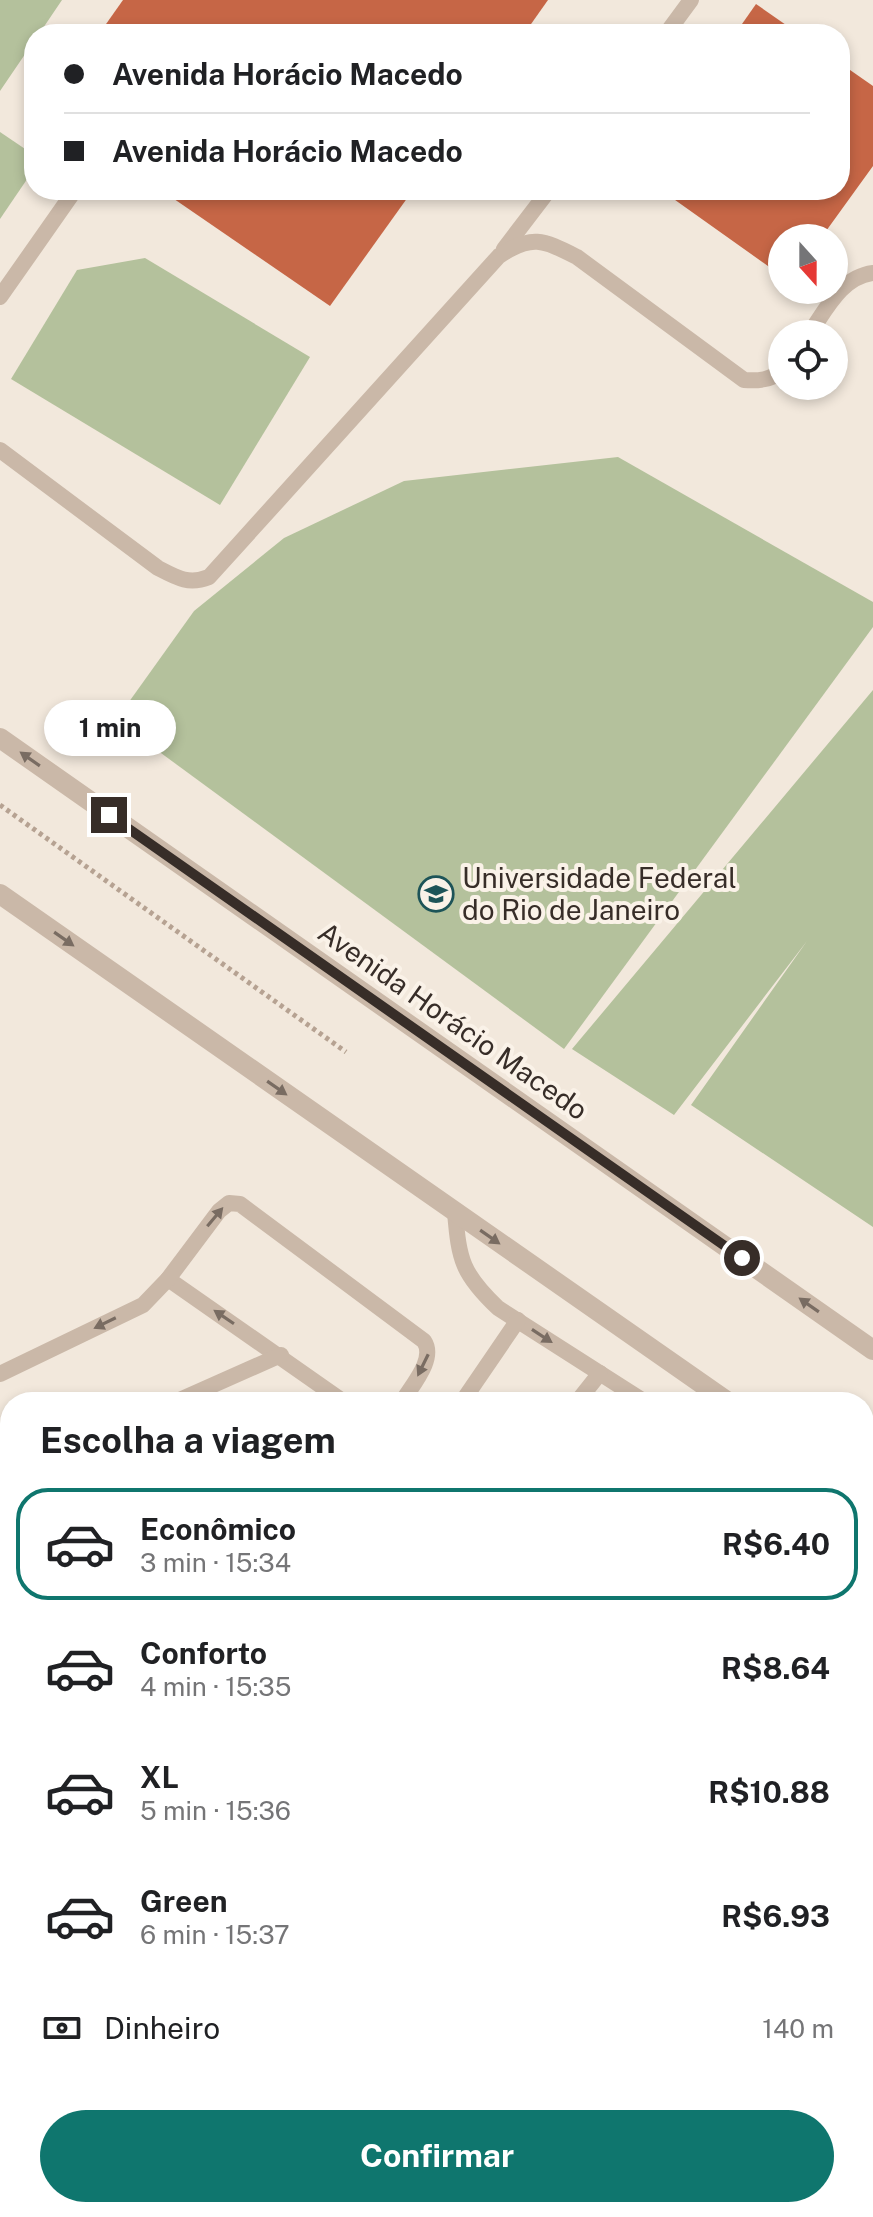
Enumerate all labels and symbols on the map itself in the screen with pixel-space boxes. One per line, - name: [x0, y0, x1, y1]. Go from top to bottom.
- north arrow: [768, 224, 848, 304]
- callout: 1 min: [43, 699, 175, 755]
- one-way arrow: [20, 752, 41, 767]
- route end: [91, 797, 127, 833]
- place label: Universidade Federal do Rio de Janeiro: [462, 861, 737, 926]
- school or university icon: Universidade Federal do Rio de Janeiro: [417, 875, 455, 913]
- street label: Avenida Horácio Macedo: [312, 915, 594, 1126]
- one-way arrow: [53, 931, 74, 946]
- one-way arrow: [266, 1080, 287, 1095]
- one-way arrow: [206, 1208, 223, 1228]
- one-way arrow: [480, 1229, 501, 1244]
- route start: [724, 1240, 760, 1276]
- one-way arrow: [799, 1298, 820, 1313]
- one-way arrow: [214, 1310, 235, 1325]
- one-way arrow: [93, 1316, 117, 1330]
- one-way arrow: [531, 1328, 553, 1343]
- one-way arrow: [416, 1353, 430, 1376]

